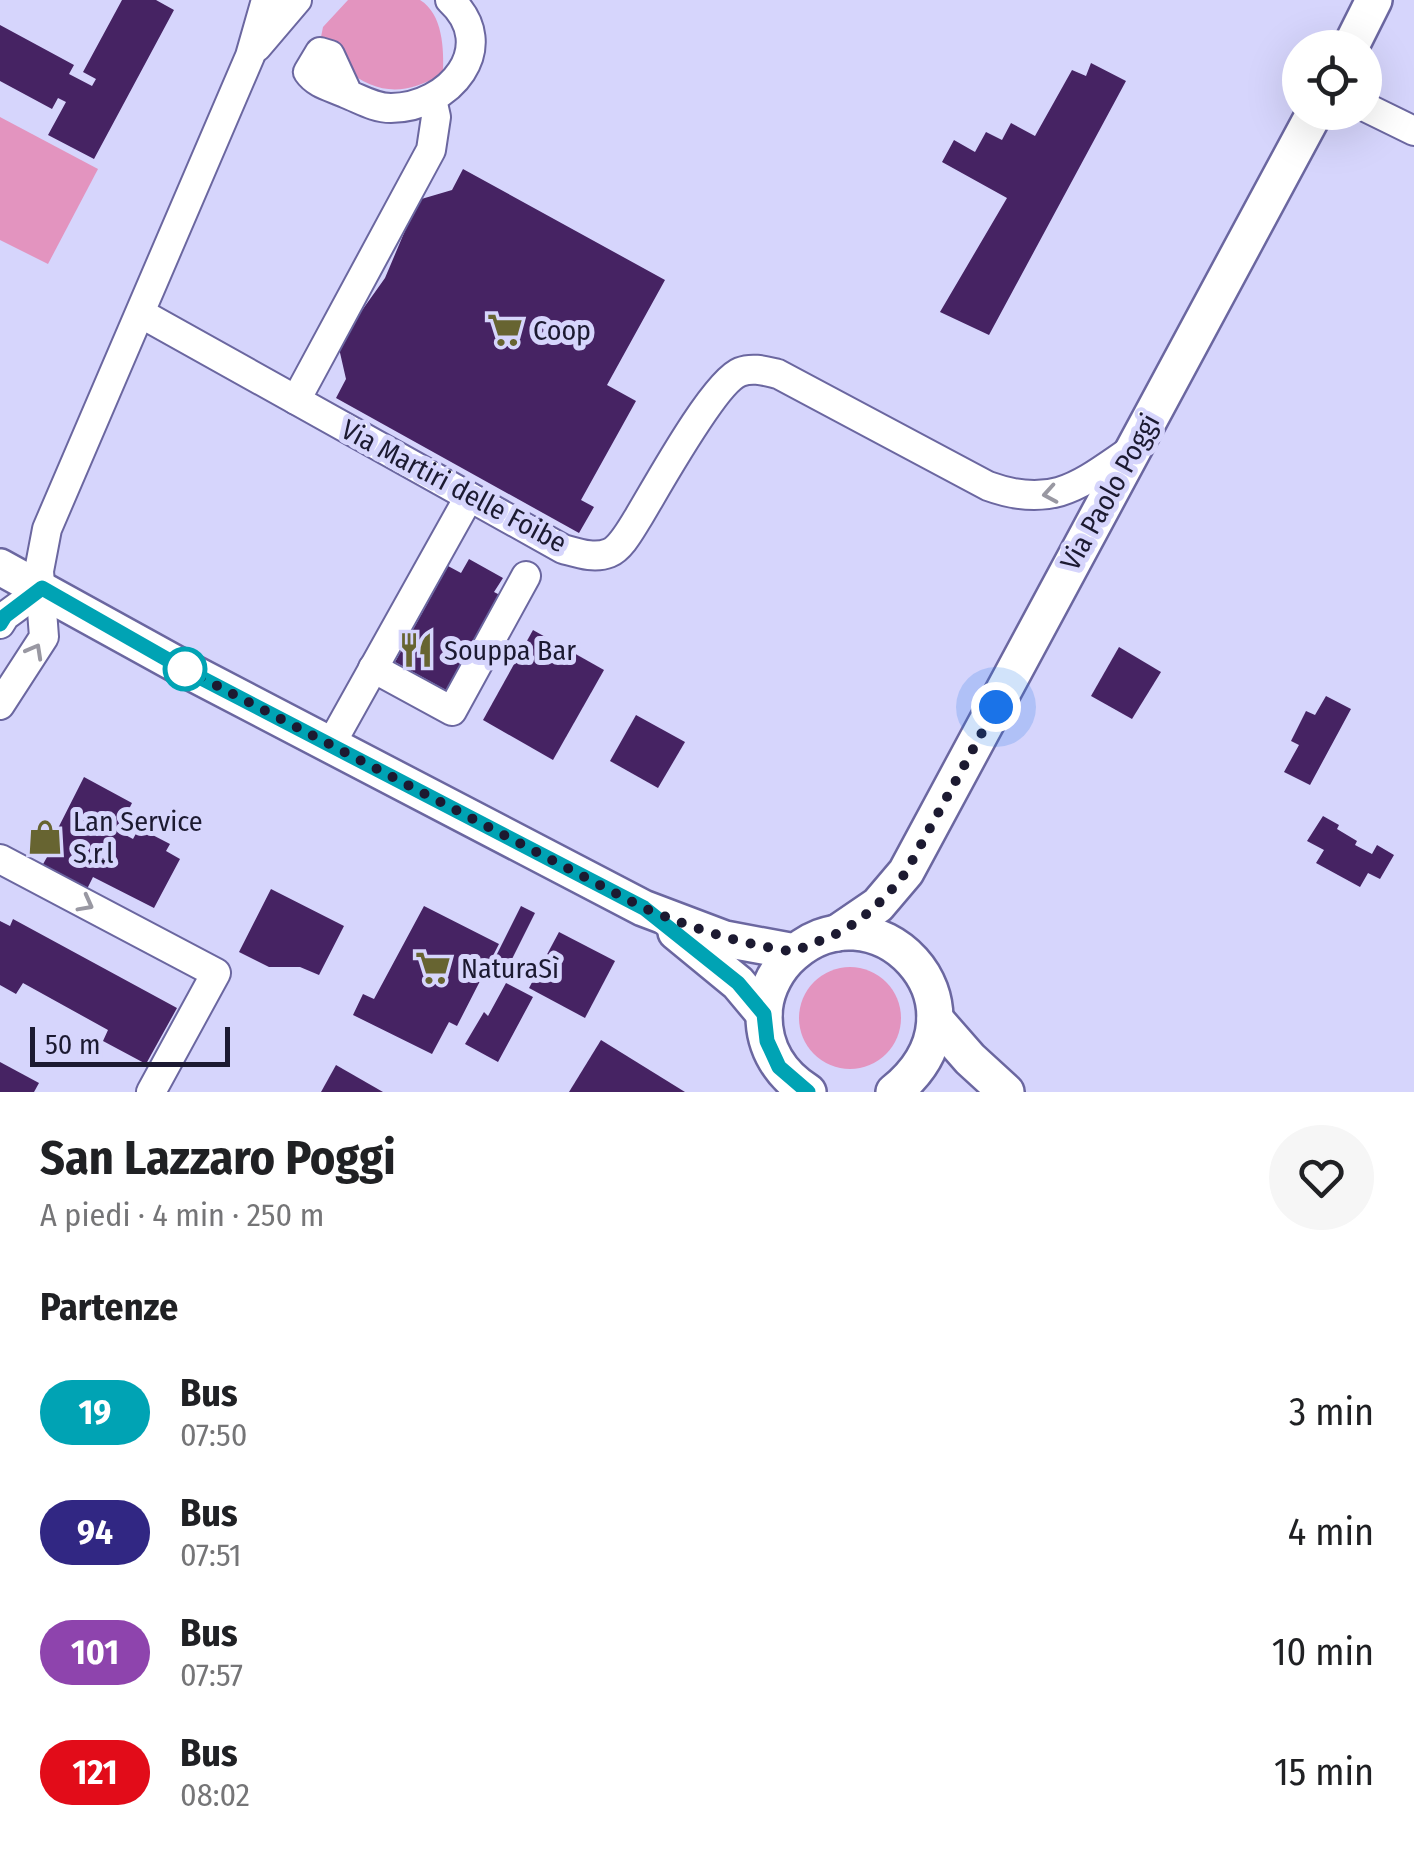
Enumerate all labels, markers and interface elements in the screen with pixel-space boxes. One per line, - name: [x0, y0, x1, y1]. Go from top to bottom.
- map controls: [1282, 30, 1382, 130]
- button: locate: [1282, 30, 1382, 130]
- supermarket icon: Coop: [486, 311, 524, 349]
- place label: Coop: [533, 314, 591, 347]
- street label: Via Paolo Poggi: [1053, 408, 1167, 576]
- street label: Via Martiri delle Foibe: [336, 413, 572, 559]
- one-way arrow: [1042, 483, 1058, 504]
- restaurant icon: Souppa Bar: [397, 631, 435, 669]
- place label: Souppa Bar: [444, 634, 576, 667]
- one-way arrow: [23, 644, 43, 662]
- unlabelled marker: [164, 648, 206, 690]
- your location: [971, 682, 1021, 732]
- place label: Lan Service S.r.l: [73, 805, 203, 870]
- shop icon: Lan Service S.r.l: [26, 818, 64, 856]
- one-way arrow: [76, 892, 94, 911]
- supermarket icon: NaturaSì: [414, 949, 452, 987]
- place label: NaturaSì: [461, 952, 559, 985]
- scale bar: [30, 1022, 230, 1066]
- text: 50 m: [45, 1028, 101, 1061]
- button: heart: [1269, 1125, 1374, 1230]
- text: San Lazzaro Poggi: [40, 1129, 396, 1187]
- text: A piedi · 4 min · 250 m: [40, 1196, 324, 1234]
- text: Partenze: [40, 1284, 178, 1330]
- text: Bus: [180, 1370, 238, 1416]
- text: 3 min: [1289, 1389, 1374, 1435]
- text: 19: [79, 1391, 111, 1433]
- text: 07:50: [180, 1416, 247, 1454]
- text: Bus: [180, 1490, 238, 1536]
- text: 4 min: [1288, 1509, 1374, 1555]
- text: 94: [77, 1511, 113, 1553]
- text: 07:51: [180, 1536, 242, 1574]
- text: Bus: [180, 1610, 238, 1656]
- text: 10 min: [1272, 1629, 1374, 1675]
- text: 101: [71, 1631, 119, 1673]
- text: 07:57: [180, 1656, 243, 1694]
- text: Bus: [180, 1730, 238, 1776]
- text: 15 min: [1274, 1749, 1374, 1795]
- text: 121: [72, 1751, 118, 1793]
- text: 08:02: [180, 1776, 250, 1814]

